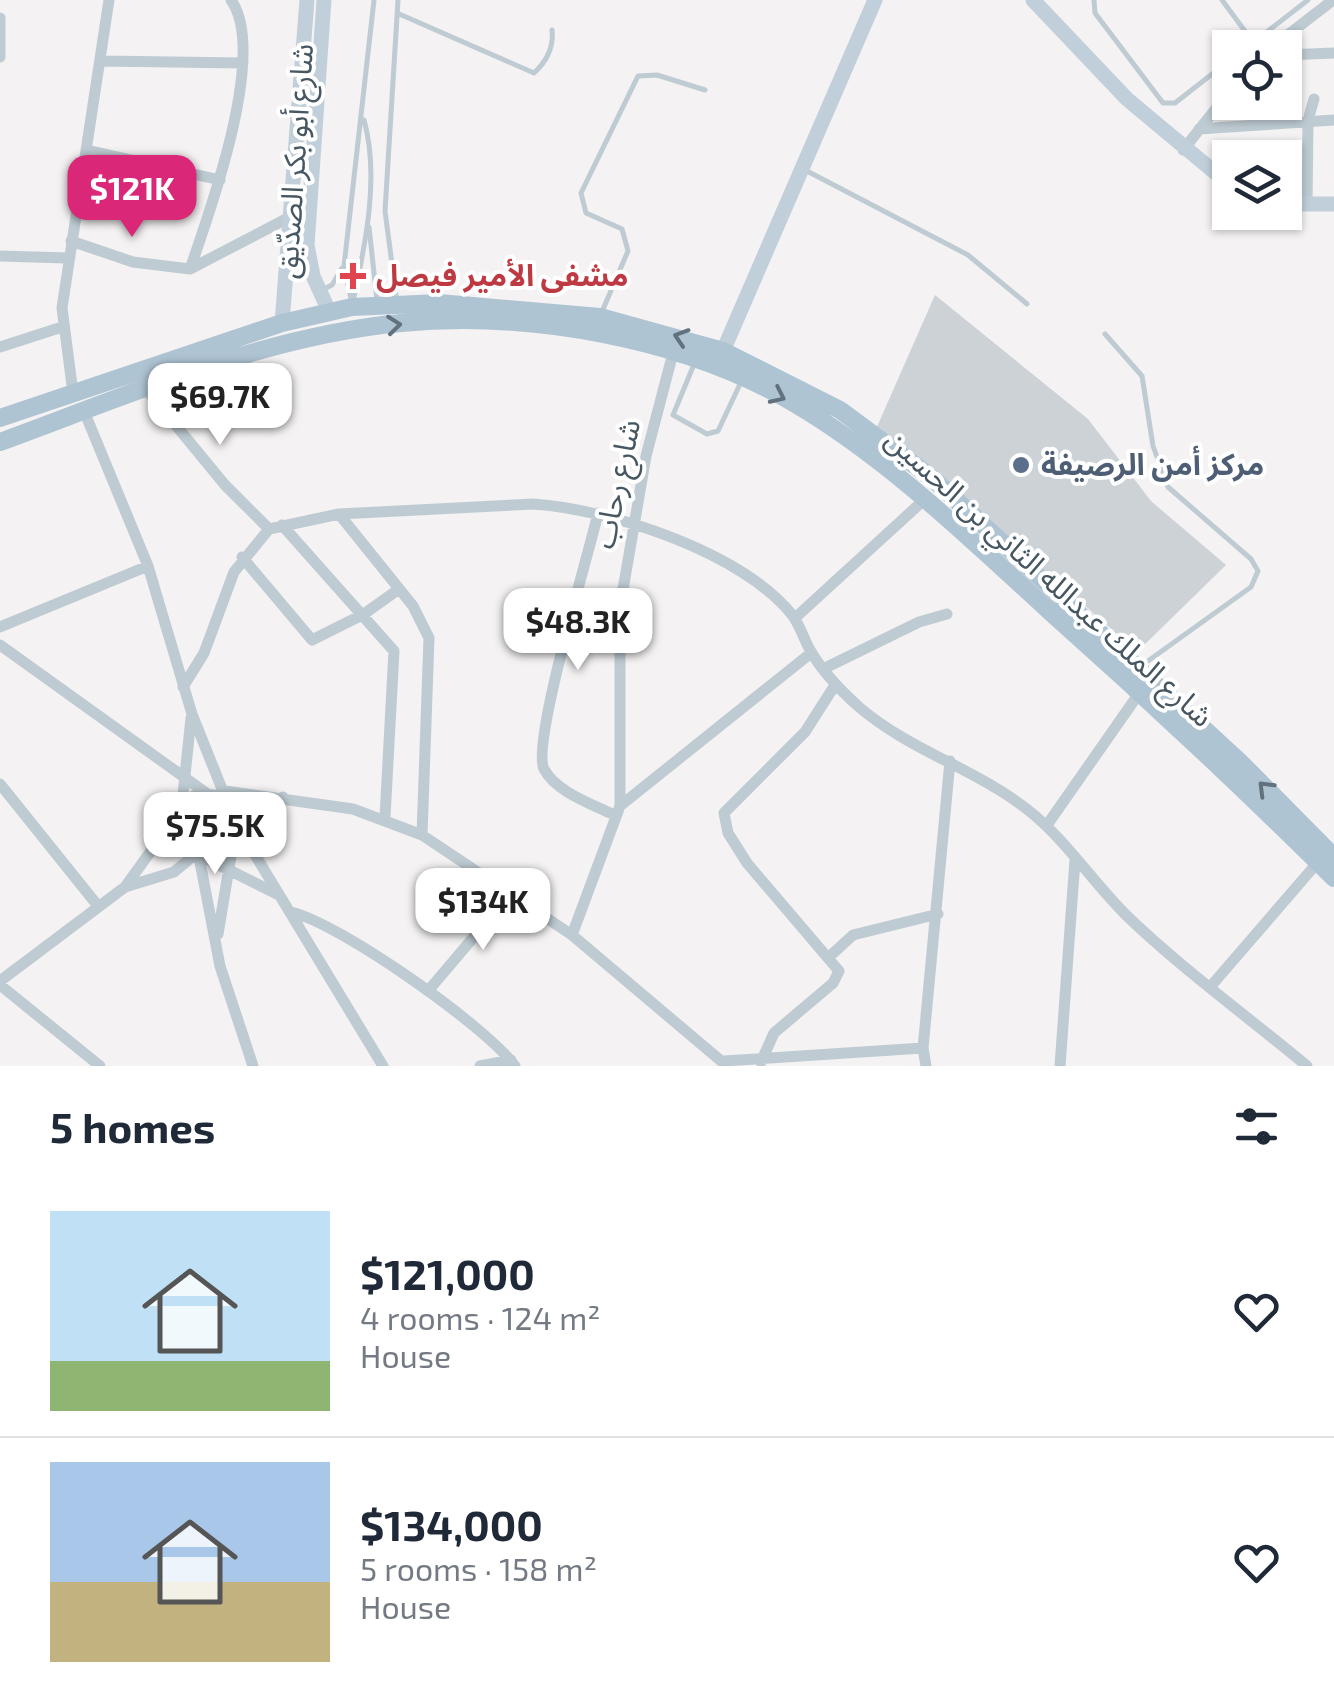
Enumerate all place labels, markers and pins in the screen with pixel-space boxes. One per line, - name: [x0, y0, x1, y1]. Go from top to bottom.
- pin: $121K: [62, 155, 202, 240]
- place label: مشفى الأمير فيصل: [376, 256, 629, 293]
- marker: مشفى الأمير فيصل: [340, 263, 366, 289]
- pin: $69.7K: [139, 363, 301, 448]
- place label: مركز أمن الرصيفة: [1041, 445, 1264, 482]
- marker: مركز أمن الرصيفة: [1010, 454, 1032, 476]
- pin: $48.3K: [497, 588, 659, 673]
- pin: $75.5K: [134, 792, 296, 877]
- pin: $134K: [413, 868, 553, 953]

